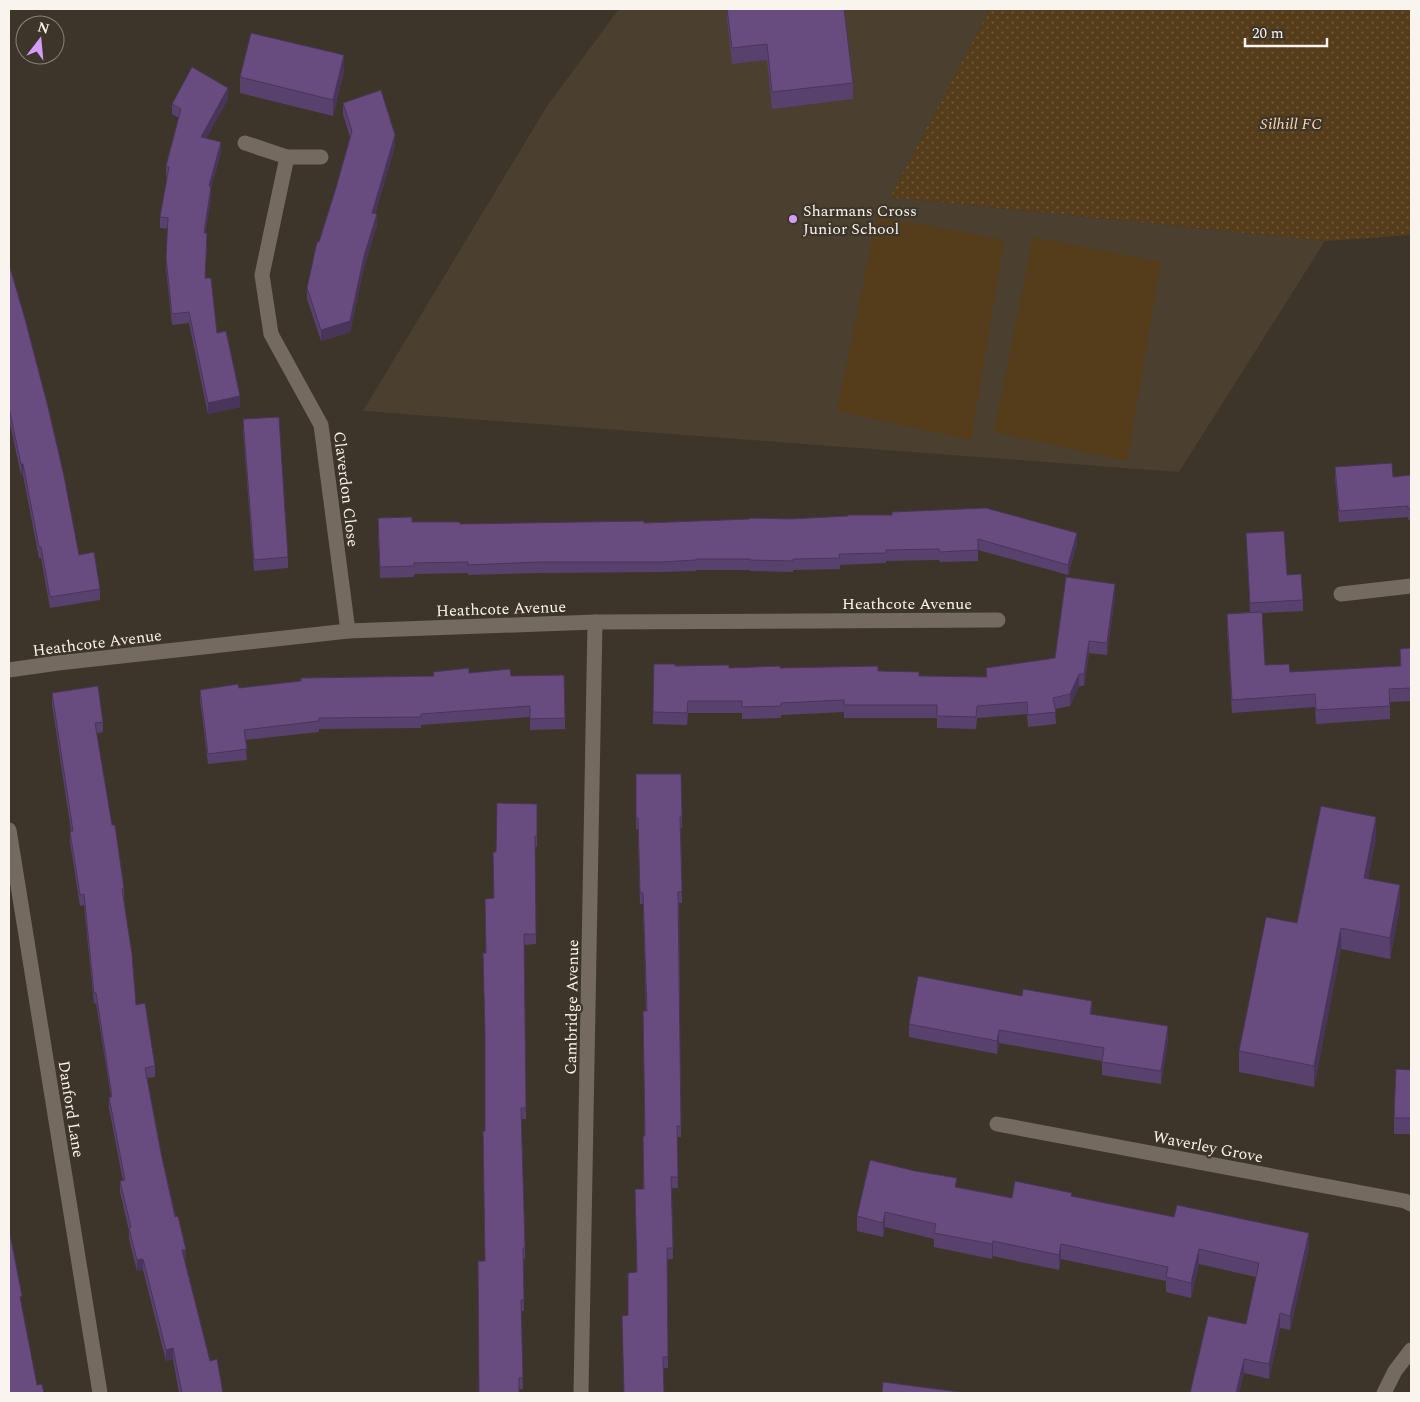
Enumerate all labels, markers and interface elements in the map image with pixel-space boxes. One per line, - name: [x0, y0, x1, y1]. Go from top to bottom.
- north arrow: [15, 15, 65, 65]
- scale bar: [1245, 15, 1328, 47]
- text: N: [35, 16, 52, 40]
- text: 20 m: [1252, 22, 1284, 45]
- park label: Silhill FC: [1260, 112, 1322, 136]
- place label: Sharmans Cross Junior School: [803, 199, 917, 241]
- marker: Sharmans Cross Junior School: [787, 213, 799, 225]
- street label: Claverdon Close: [327, 430, 365, 548]
- street label: Heathcote Avenue: [842, 592, 972, 616]
- street label: Heathcote Avenue: [436, 595, 566, 623]
- street label: Heathcote Avenue: [31, 623, 163, 663]
- street label: Cambridge Avenue: [559, 939, 585, 1075]
- street label: Danford Lane: [52, 1059, 91, 1159]
- street label: Waverley Grove: [1151, 1125, 1265, 1169]

